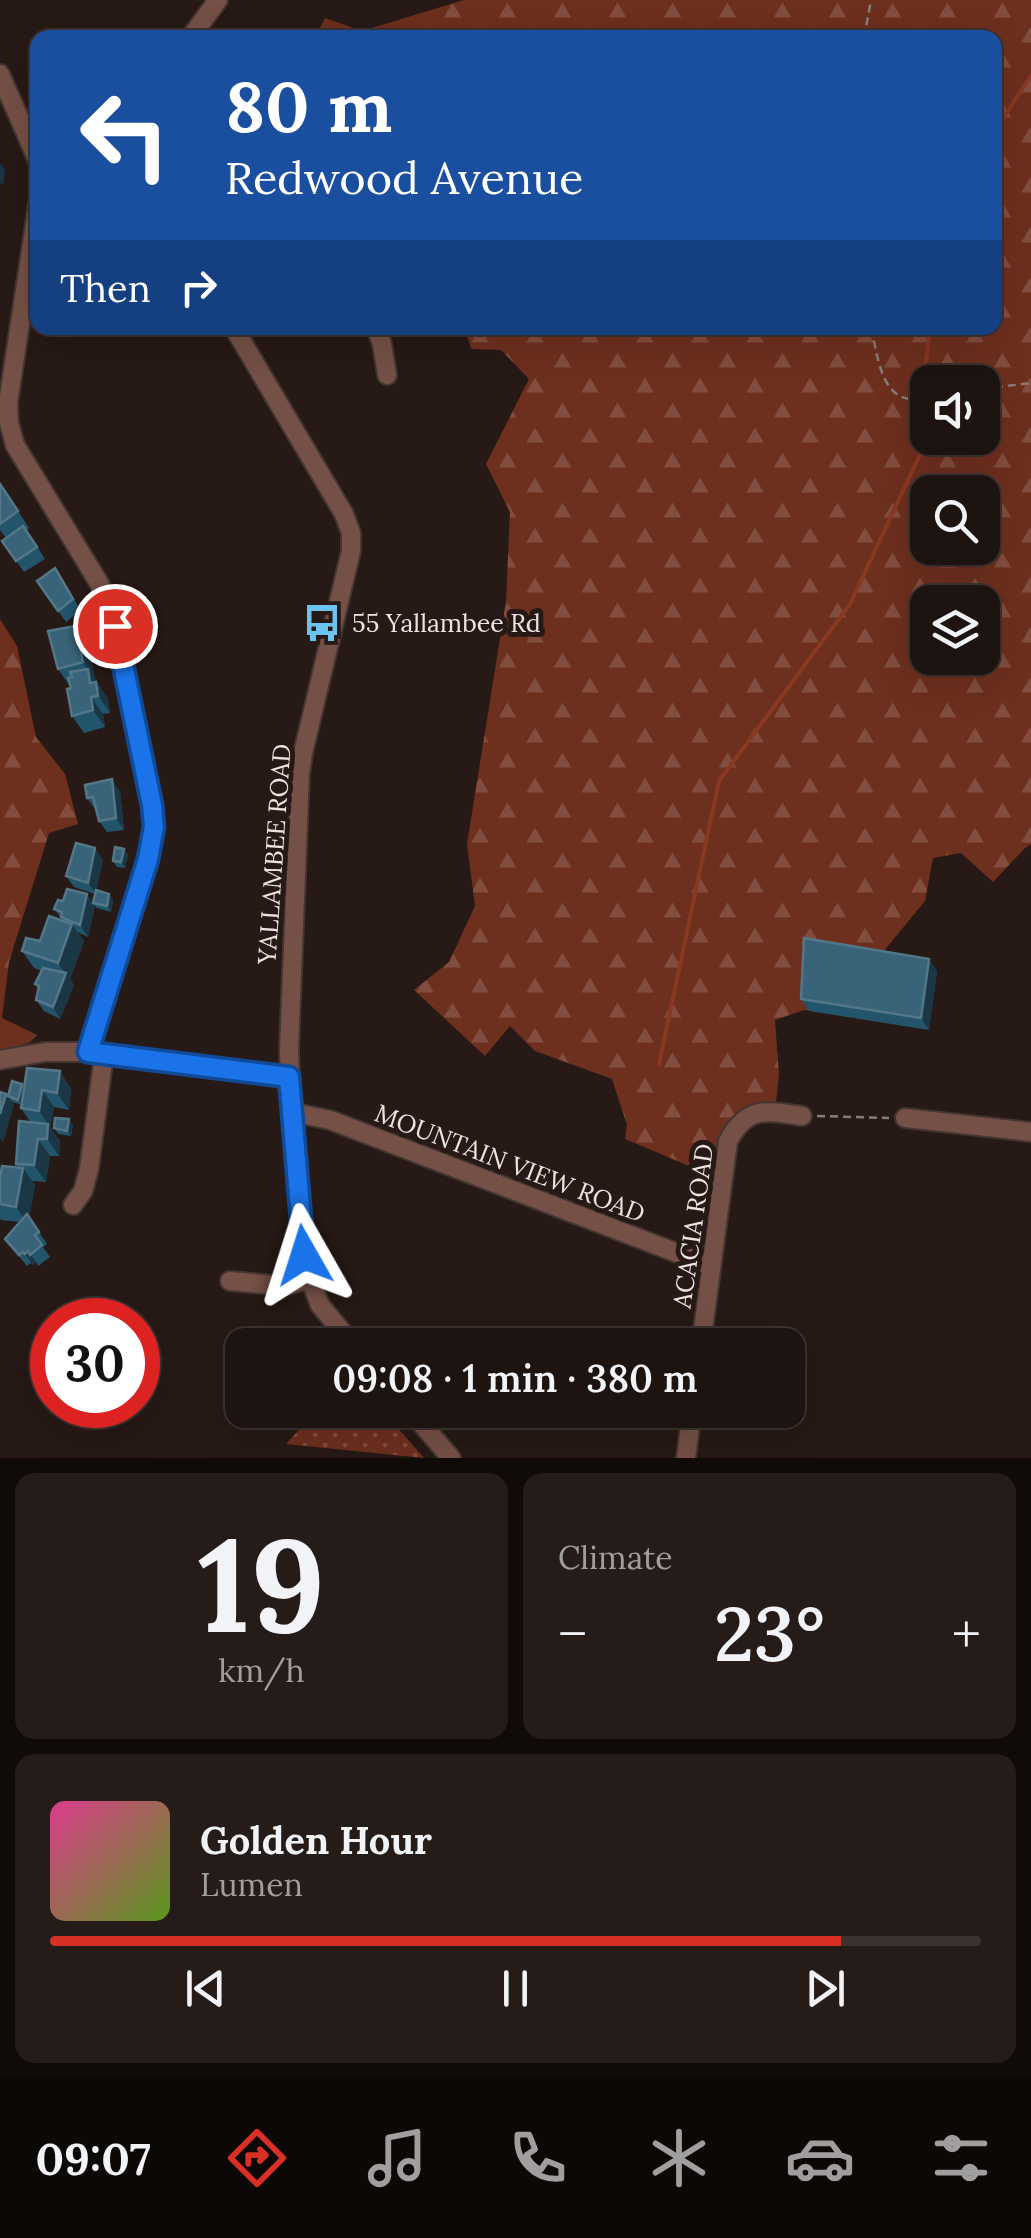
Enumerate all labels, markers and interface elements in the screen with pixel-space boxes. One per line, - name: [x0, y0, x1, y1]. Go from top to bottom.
- text: 80 m: [225, 62, 392, 151]
- icon: left: [60, 70, 190, 200]
- text: Redwood Avenue: [225, 149, 583, 206]
- icon: right: [171, 260, 226, 315]
- text: Then: [60, 264, 151, 312]
- map controls: [910, 365, 1000, 675]
- button: sound: [910, 365, 1000, 455]
- button: search: [910, 475, 1000, 565]
- pin: [73, 584, 158, 669]
- button: layers: [910, 585, 1000, 675]
- icon: arrive: [88, 599, 143, 654]
- bus stop icon: 55 Yallambee Rd: [301, 602, 343, 644]
- place label: 55 Yallambee Rd: [352, 607, 541, 639]
- street label: YALLAMBEE ROAD: [250, 743, 298, 966]
- street label: MOUNTAIN VIEW ROAD: [370, 1097, 650, 1229]
- street label: ACACIA ROAD: [665, 1142, 720, 1311]
- position arrow: [252, 1203, 356, 1307]
- speed limit sign: 30: [30, 1298, 160, 1428]
- text: 09:08 · 1 min · 380 m: [332, 1354, 698, 1402]
- text: 19: [198, 1501, 325, 1668]
- text: Climate: [558, 1537, 673, 1578]
- text: 23°: [714, 1586, 825, 1682]
- text: −: [558, 1599, 587, 1669]
- text: +: [952, 1599, 981, 1669]
- text: km/h: [218, 1650, 305, 1691]
- text: Golden Hour: [200, 1816, 432, 1864]
- text: Lumen: [200, 1864, 303, 1905]
- icon: previous: [178, 1961, 233, 2016]
- icon: pause: [488, 1961, 543, 2016]
- icon: next: [798, 1961, 853, 2016]
- icon: directions: [222, 2123, 292, 2193]
- icon: music: [362, 2123, 432, 2193]
- icon: phone: [503, 2123, 573, 2193]
- icon: climate: [644, 2123, 714, 2193]
- icon: car: [785, 2123, 855, 2193]
- icon: filters: [926, 2123, 996, 2193]
- text: 09:07: [35, 2130, 151, 2187]

